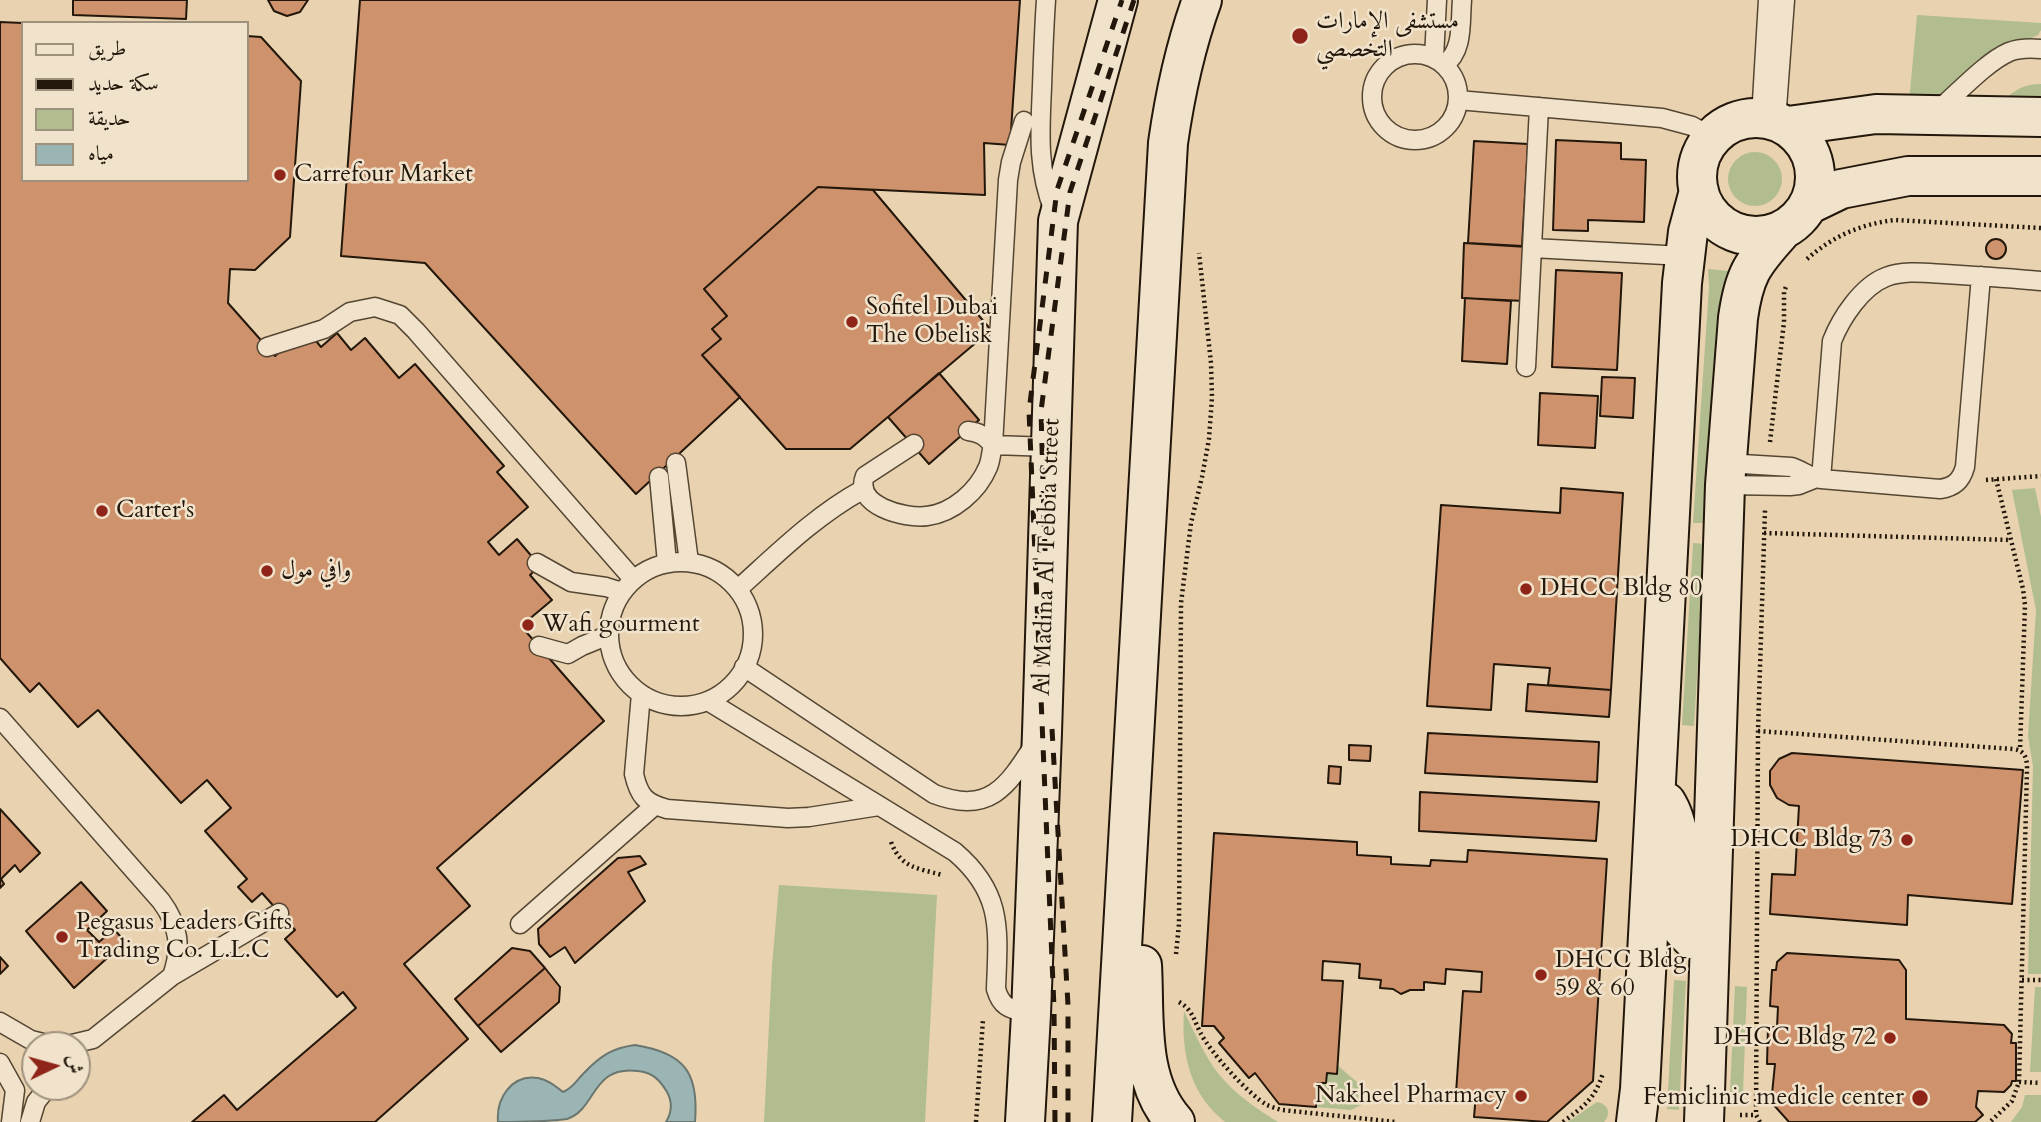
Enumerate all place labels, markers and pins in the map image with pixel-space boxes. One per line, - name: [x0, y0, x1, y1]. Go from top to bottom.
- place label: مستشفى الإمارات التخصصي: [1316, 8, 1459, 64]
- marker: مستشفى الإمارات التخصصي: [1290, 26, 1310, 46]
- place label: Carrefour Market: [294, 161, 473, 189]
- marker: Carrefour Market: [272, 167, 288, 183]
- place label: Sofitel Dubai The Obelisk: [866, 294, 998, 350]
- marker: Sofitel Dubai The Obelisk: [844, 314, 860, 330]
- place label: Carter's: [116, 497, 194, 525]
- marker: Carter's: [94, 503, 110, 519]
- place label: وافي مول: [281, 557, 351, 585]
- marker: وافي مول: [259, 563, 275, 579]
- place label: DHCC Bldg 80: [1540, 575, 1702, 603]
- marker: DHCC Bldg 80: [1518, 581, 1534, 597]
- place label: Wafi gourment: [542, 611, 700, 639]
- marker: Wafi gourment: [520, 617, 536, 633]
- place label: DHCC Bldg 73: [1731, 826, 1893, 854]
- marker: DHCC Bldg 73: [1899, 832, 1915, 848]
- place label: Pegasus Leaders Gifts Trading Co. L.L.C: [76, 909, 292, 965]
- marker: Pegasus Leaders Gifts Trading Co. L.L.C: [54, 929, 70, 945]
- place label: DHCC Bldg 59 & 60: [1555, 947, 1686, 1003]
- marker: DHCC Bldg 59 & 60: [1533, 967, 1549, 983]
- place label: DHCC Bldg 72: [1714, 1024, 1876, 1052]
- marker: DHCC Bldg 72: [1882, 1030, 1898, 1046]
- place label: Nakheel Pharmacy: [1315, 1082, 1507, 1110]
- place label: Femiclinic medicle center: [1643, 1084, 1904, 1112]
- marker: Nakheel Pharmacy: [1513, 1088, 1529, 1104]
- marker: Femiclinic medicle center: [1910, 1088, 1930, 1108]

